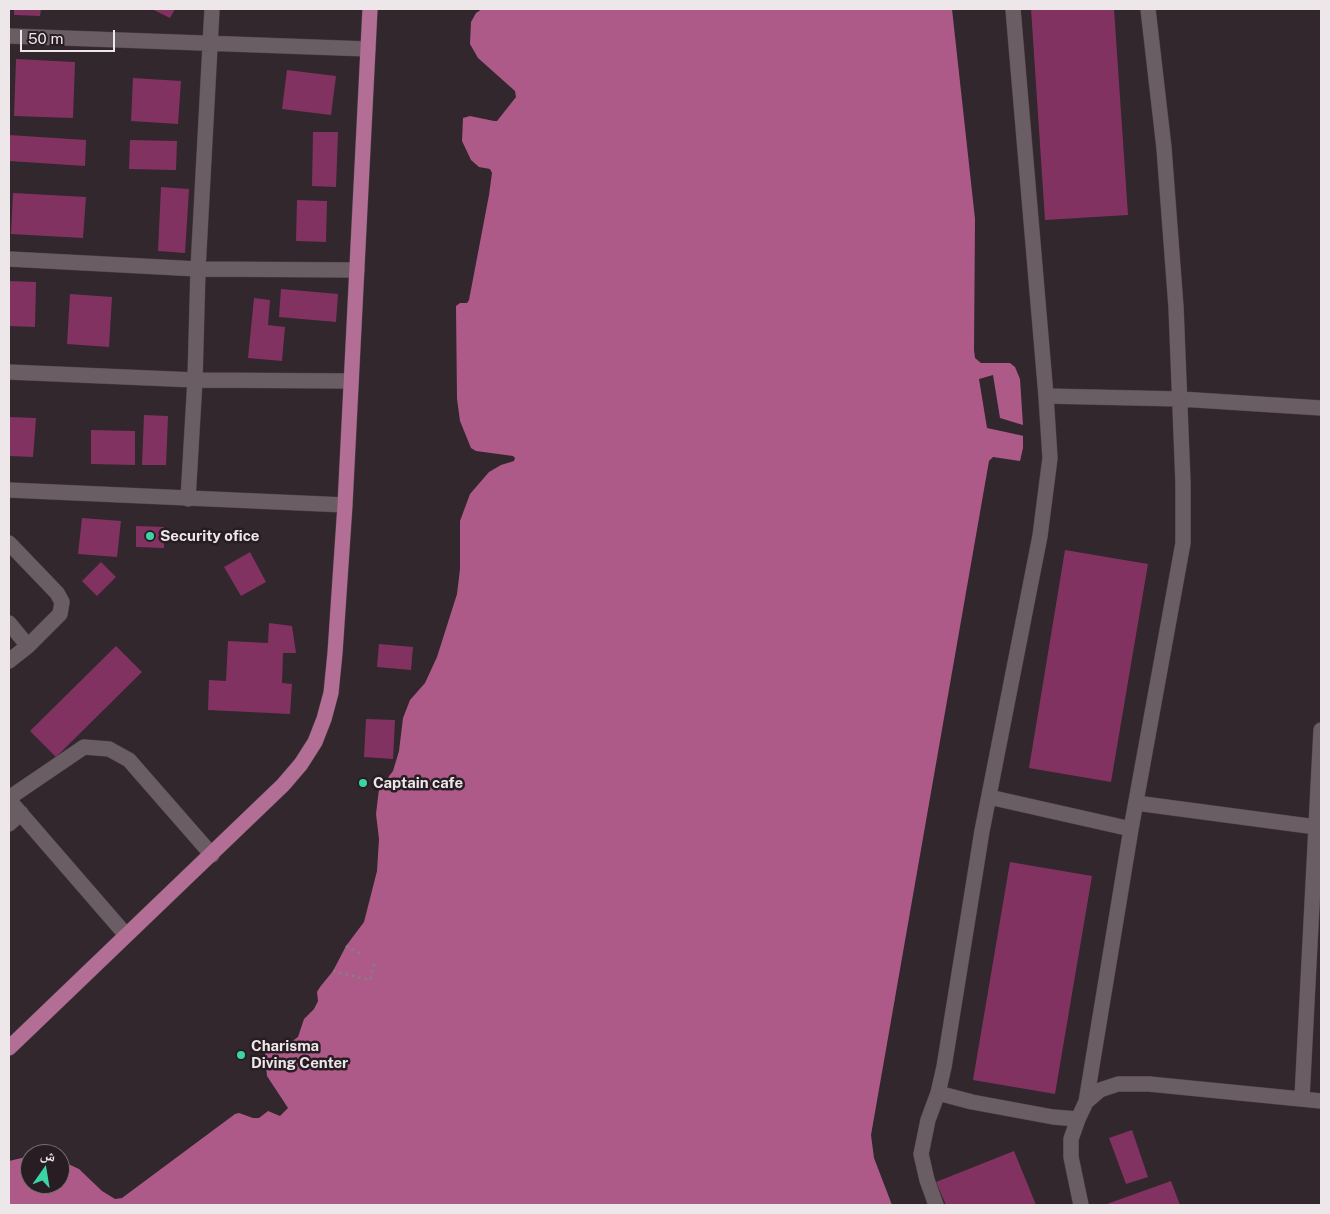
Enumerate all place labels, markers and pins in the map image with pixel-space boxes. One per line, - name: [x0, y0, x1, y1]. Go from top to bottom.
- place label: Security ofice: [160, 527, 260, 545]
- marker: Security ofice: [144, 530, 156, 542]
- place label: Captain cafe: [373, 774, 463, 792]
- marker: Captain cafe: [357, 777, 369, 789]
- place label: Charisma Diving Center: [251, 1037, 348, 1072]
- marker: Charisma Diving Center: [235, 1049, 247, 1061]

